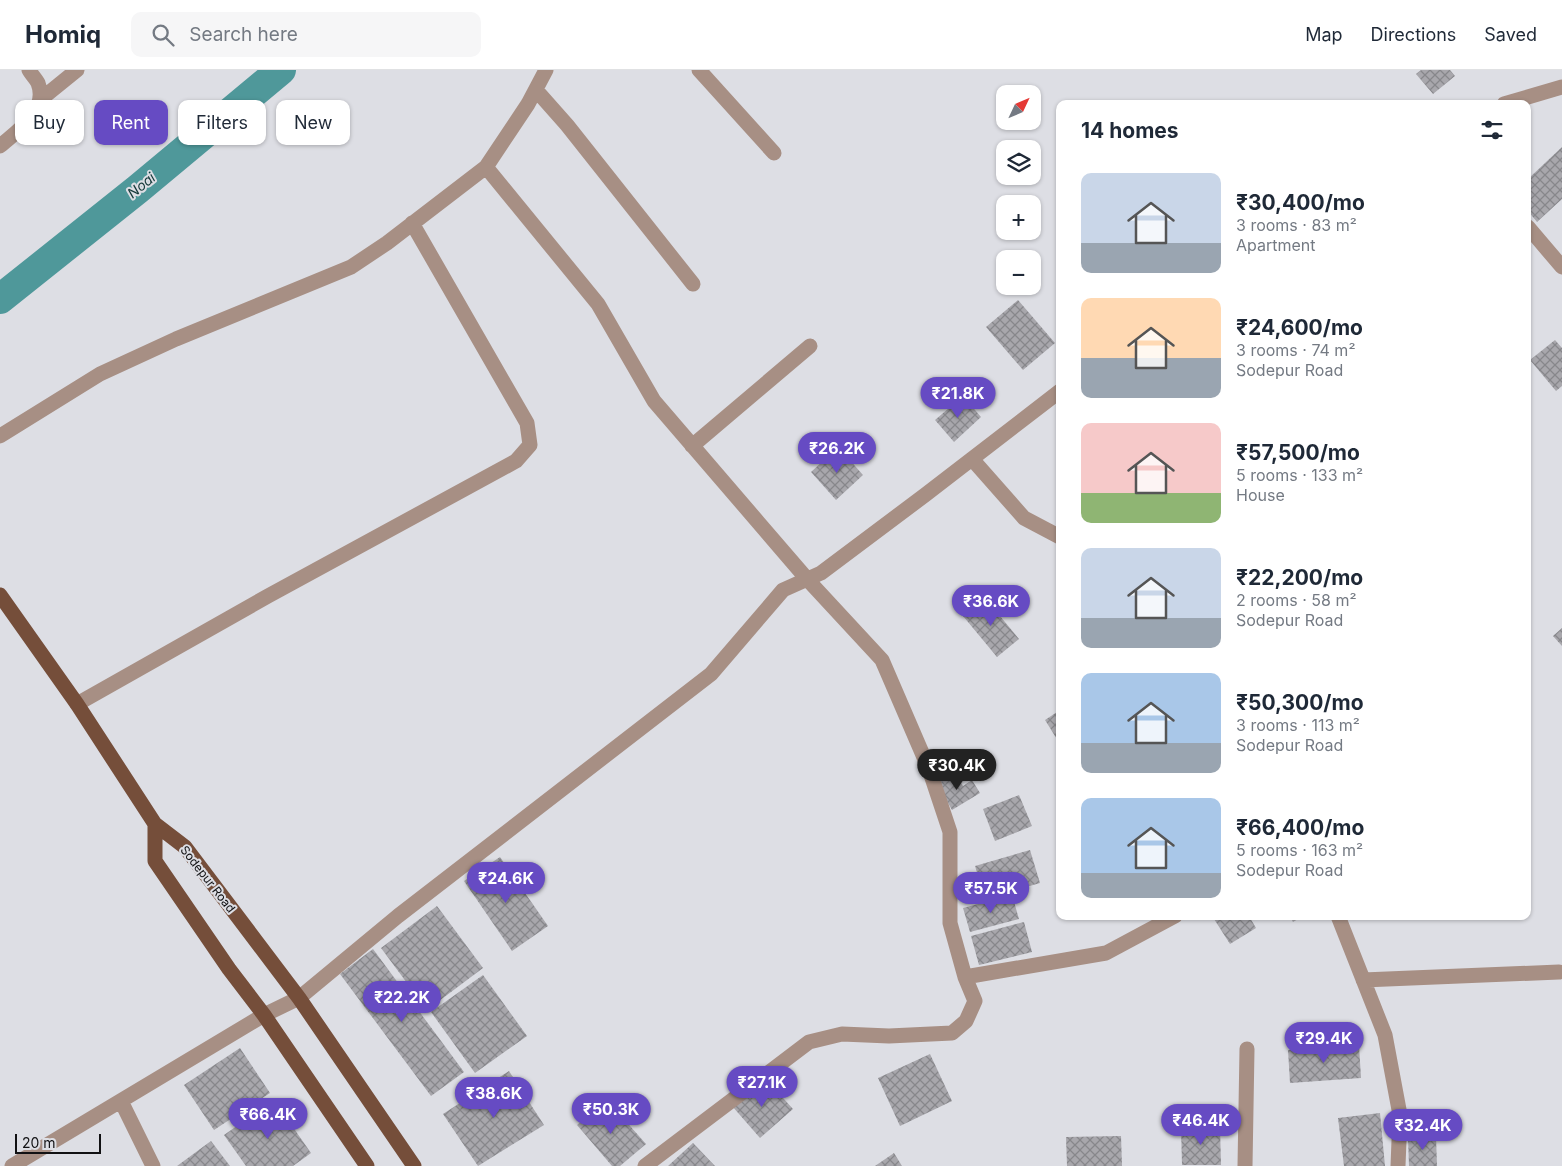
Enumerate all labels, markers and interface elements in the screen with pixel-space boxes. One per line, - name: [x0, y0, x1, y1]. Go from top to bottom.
- search box: [131, 12, 481, 57]
- text: Homiq: [25, 20, 101, 49]
- icon: search: [149, 21, 177, 49]
- text: Search here: [189, 23, 298, 46]
- text: Map: [1305, 24, 1343, 45]
- text: Directions: [1371, 24, 1456, 45]
- text: Saved: [1484, 24, 1537, 45]
- north arrow: [996, 85, 1041, 130]
- map controls: [996, 85, 1041, 295]
- chip: Buy: [15, 100, 84, 145]
- chip: Rent: [94, 100, 168, 145]
- chip: Filters: [178, 100, 266, 145]
- chip: New: [276, 100, 350, 145]
- icon: filters: [1478, 116, 1506, 144]
- text: 14 homes: [1081, 118, 1179, 143]
- button: layers: [996, 140, 1041, 185]
- water label: Noai: [124, 168, 159, 201]
- text: ₹30,400/mo: [1236, 190, 1365, 215]
- icon: home: [1121, 193, 1181, 253]
- button: +: [996, 195, 1041, 240]
- text: 3 rooms · 83 m²: [1236, 215, 1357, 235]
- text: Apartment: [1236, 235, 1316, 255]
- button: −: [996, 250, 1041, 295]
- text: ₹24,600/mo: [1236, 315, 1363, 340]
- icon: home: [1121, 318, 1181, 378]
- text: 3 rooms · 74 m²: [1236, 340, 1355, 360]
- text: Sodepur Road: [1236, 360, 1343, 380]
- pin: ₹21.8K: [917, 376, 999, 419]
- text: ₹21.8K: [932, 383, 984, 403]
- pin: ₹26.2K: [796, 432, 878, 474]
- text: ₹26.2K: [809, 438, 865, 458]
- text: ₹57,500/mo: [1236, 440, 1360, 465]
- icon: home: [1121, 443, 1181, 503]
- text: 5 rooms · 133 m²: [1236, 465, 1363, 485]
- text: House: [1236, 485, 1285, 505]
- text: ₹22,200/mo: [1236, 565, 1363, 590]
- icon: home: [1121, 568, 1181, 628]
- pin: ₹36.6K: [950, 584, 1032, 627]
- text: 2 rooms · 58 m²: [1236, 590, 1356, 610]
- text: ₹36.6K: [963, 591, 1019, 611]
- text: Sodepur Road: [1236, 610, 1343, 630]
- text: ₹50,300/mo: [1236, 690, 1364, 715]
- icon: home: [1121, 693, 1181, 753]
- text: 3 rooms · 113 m²: [1236, 715, 1360, 735]
- text: Sodepur Road: [1236, 735, 1343, 755]
- pin: ₹30.4K: [916, 748, 998, 791]
- text: ₹30.4K: [928, 755, 986, 775]
- text: ₹66,400/mo: [1236, 815, 1364, 840]
- icon: home: [1121, 818, 1181, 878]
- text: 5 rooms · 163 m²: [1236, 840, 1363, 860]
- street label: Sodepur Road: [177, 843, 239, 915]
- text: Sodepur Road: [1236, 860, 1343, 880]
- pin: ₹24.6K: [465, 862, 547, 904]
- text: ₹24.6K: [478, 868, 534, 888]
- pin: ₹57.5K: [950, 872, 1032, 914]
- text: ₹57.5K: [964, 878, 1018, 898]
- pin: ₹22.2K: [361, 980, 443, 1023]
- text: ₹22.2K: [374, 987, 430, 1007]
- pin: ₹29.4K: [1283, 1022, 1365, 1064]
- text: ₹29.4K: [1296, 1028, 1352, 1048]
- pin: ₹27.1K: [721, 1066, 803, 1108]
- text: ₹27.1K: [738, 1072, 786, 1092]
- pin: ₹38.6K: [453, 1076, 535, 1119]
- text: ₹38.6K: [466, 1083, 522, 1103]
- pin: ₹50.3K: [570, 1092, 652, 1135]
- pin: ₹66.4K: [227, 1098, 309, 1140]
- text: ₹50.3K: [583, 1099, 639, 1119]
- text: ₹66.4K: [239, 1104, 297, 1124]
- pin: ₹46.4K: [1160, 1104, 1242, 1146]
- pin: ₹32.4K: [1382, 1108, 1464, 1151]
- text: ₹46.4K: [1172, 1110, 1230, 1130]
- text: ₹32.4K: [1394, 1115, 1452, 1135]
- scale bar: [15, 1131, 101, 1154]
- text: 20 m: [22, 1134, 56, 1151]

